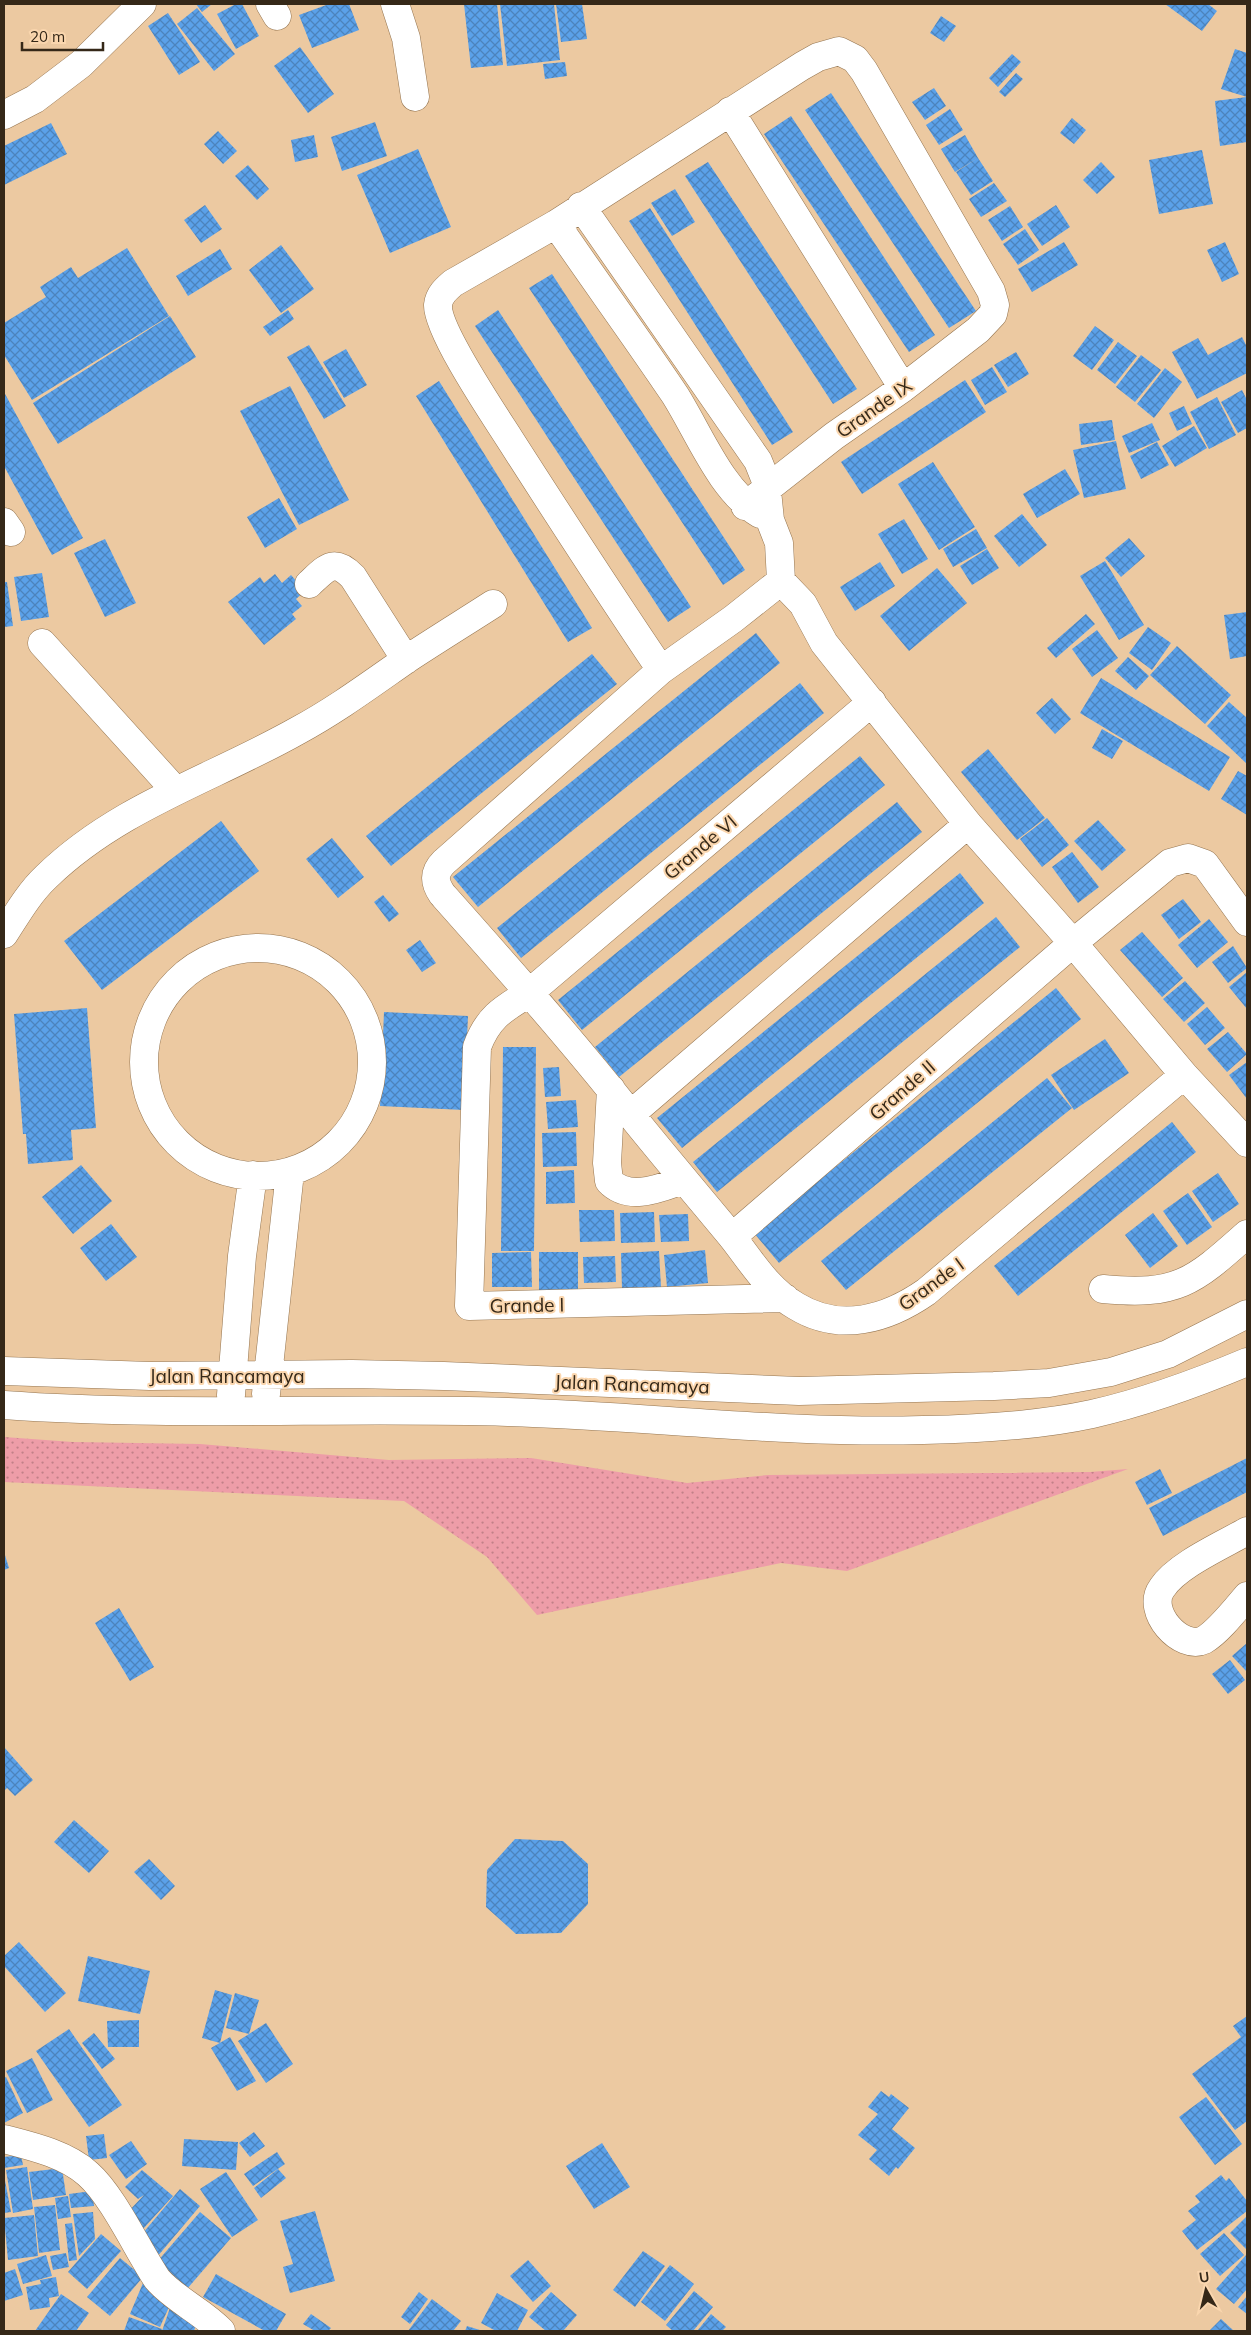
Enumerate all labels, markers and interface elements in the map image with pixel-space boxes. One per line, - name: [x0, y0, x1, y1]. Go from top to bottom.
- scale bar: [22, 20, 104, 52]
- text: 20 m: [30, 27, 65, 46]
- street label: Grande IX: [831, 373, 917, 443]
- street label: Grande VI: [659, 809, 741, 885]
- street label: Grande II: [864, 1055, 940, 1125]
- street label: Grande I: [894, 1252, 968, 1316]
- street label: Grande I: [489, 1292, 565, 1318]
- street label: Jalan Rancamaya: [149, 1364, 305, 1388]
- street label: Jalan Rancamaya: [554, 1369, 710, 1399]
- north arrow: [1181, 2265, 1231, 2315]
- text: U: [1198, 2267, 1211, 2287]

